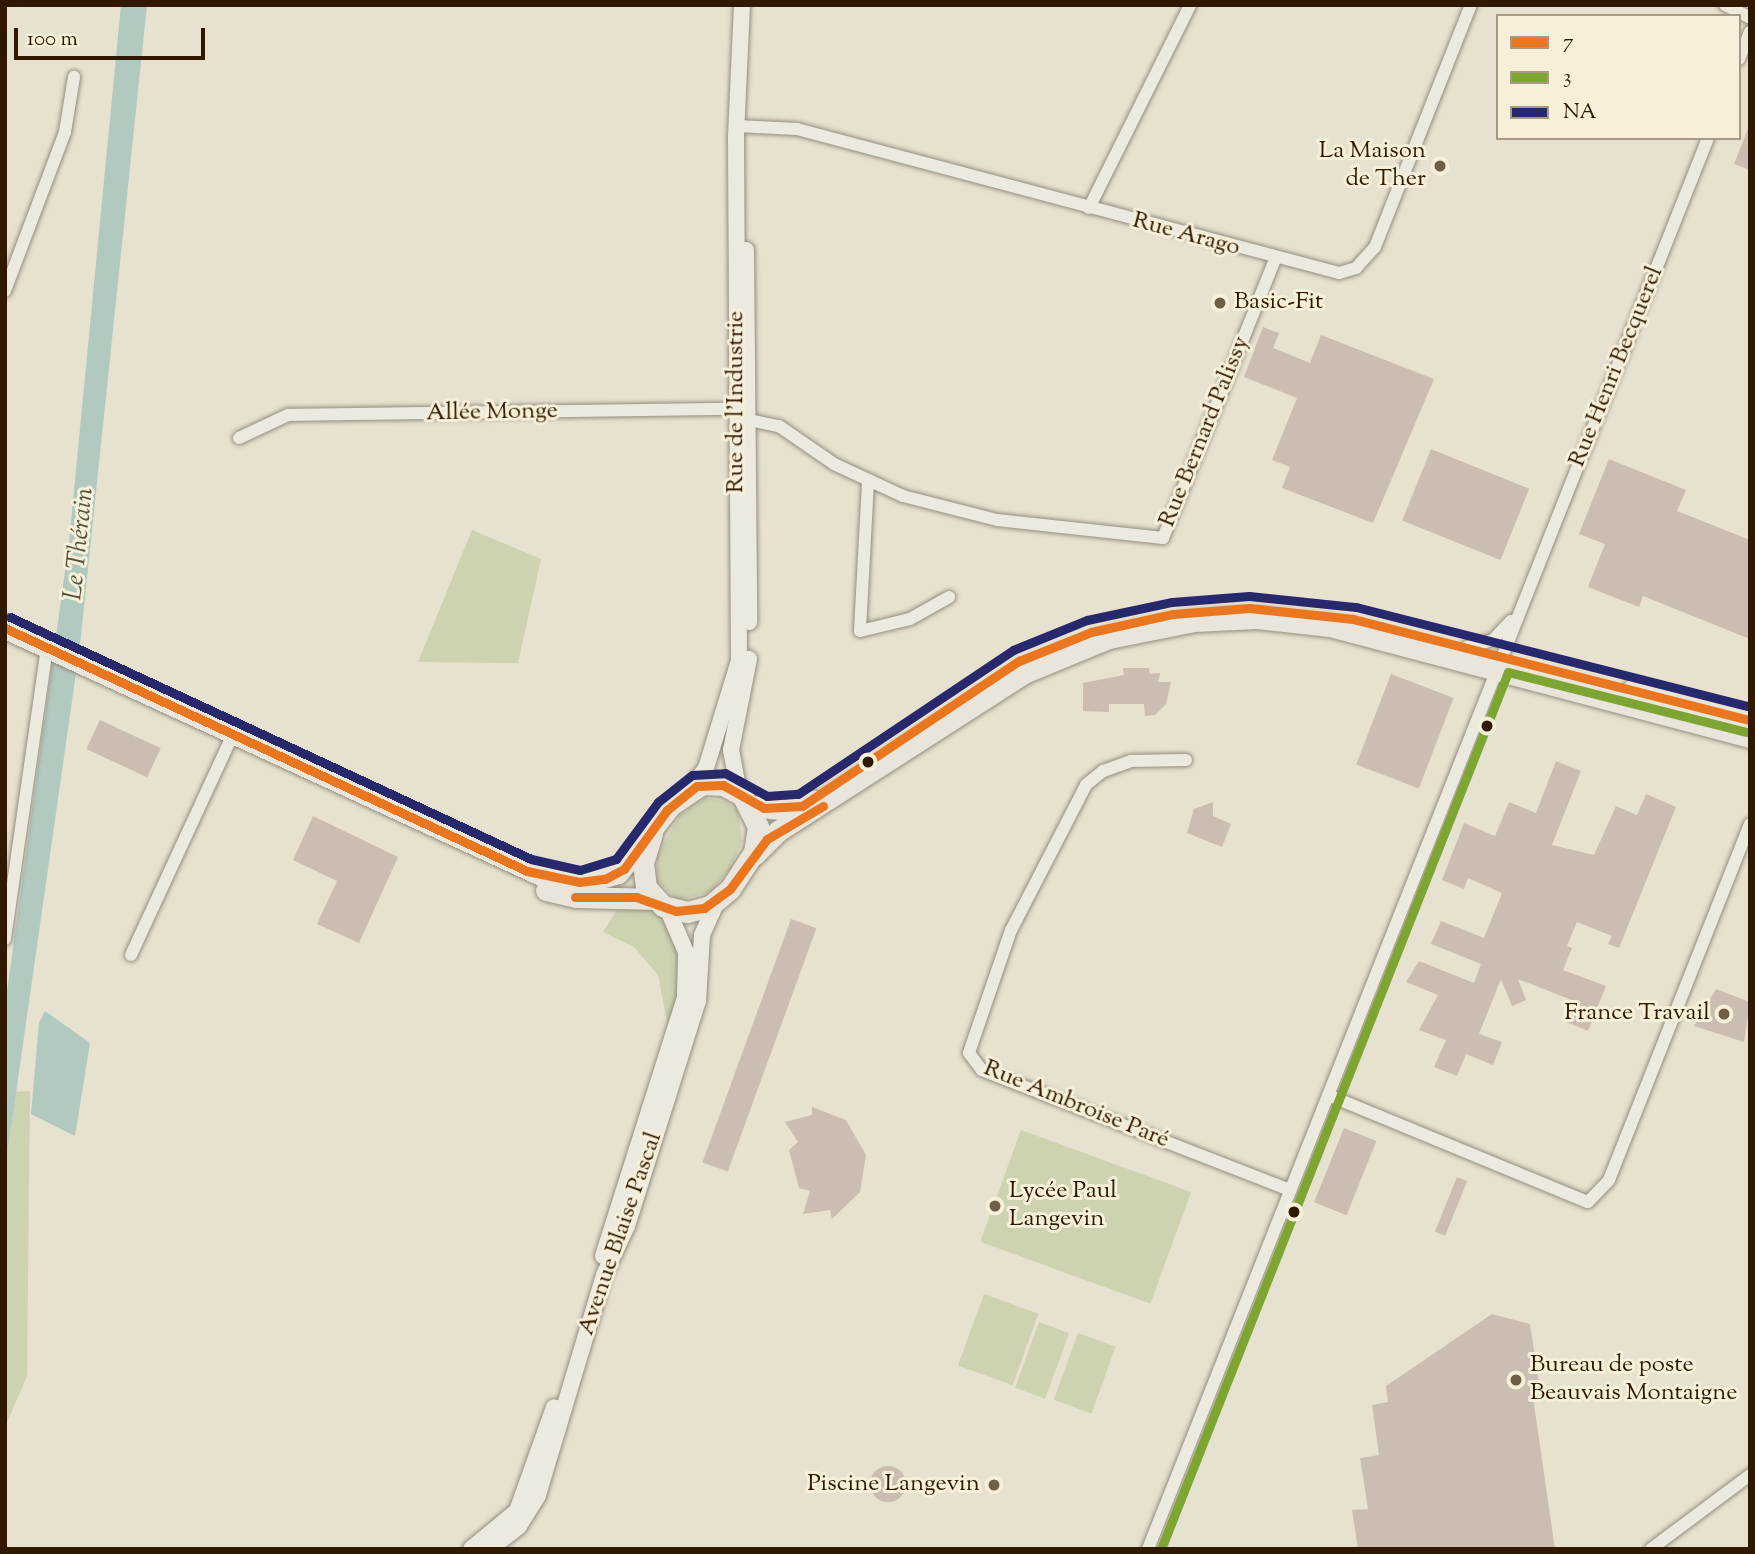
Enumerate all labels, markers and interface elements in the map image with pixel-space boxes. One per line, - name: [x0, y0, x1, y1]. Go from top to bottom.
- scale bar: [18, 14, 208, 58]
- legend: [1496, 14, 1741, 140]
- text: 100 m: [27, 25, 78, 55]
- text: 7: [1563, 28, 1574, 58]
- text: 3: [1563, 63, 1571, 93]
- text: NA: [1563, 98, 1597, 128]
- place label: La Maison de Ther: [1319, 138, 1426, 194]
- marker: La Maison de Ther: [1432, 158, 1448, 174]
- street label: Rue Arago: [1129, 207, 1243, 263]
- street label: Rue Henri Becquerel: [1564, 262, 1670, 472]
- place label: Basic-Fit: [1234, 289, 1323, 317]
- marker: Basic-Fit: [1212, 295, 1228, 311]
- street label: Rue de l'Industrie: [723, 311, 751, 493]
- street label: Rue Bernard Palissy: [1154, 332, 1256, 532]
- street label: Allée Monge: [426, 397, 558, 429]
- water label: Le Thérain: [59, 486, 101, 602]
- unlabelled marker: [1480, 719, 1494, 733]
- unlabelled marker: [861, 755, 875, 769]
- place label: France Travail: [1564, 1000, 1710, 1028]
- marker: France Travail: [1716, 1006, 1732, 1022]
- street label: Rue Ambroise Paré: [979, 1055, 1173, 1155]
- street label: Avenue Blaise Pascal: [573, 1129, 669, 1339]
- place label: Lycée Paul Langevin: [1009, 1178, 1117, 1234]
- marker: Lycée Paul Langevin: [987, 1198, 1003, 1214]
- unlabelled marker: [1287, 1205, 1301, 1219]
- place label: Bureau de poste Beauvais Montaigne: [1530, 1352, 1737, 1408]
- marker: Bureau de poste Beauvais Montaigne: [1508, 1372, 1524, 1388]
- place label: Piscine Langevin: [807, 1471, 980, 1499]
- marker: Piscine Langevin: [986, 1477, 1002, 1493]

